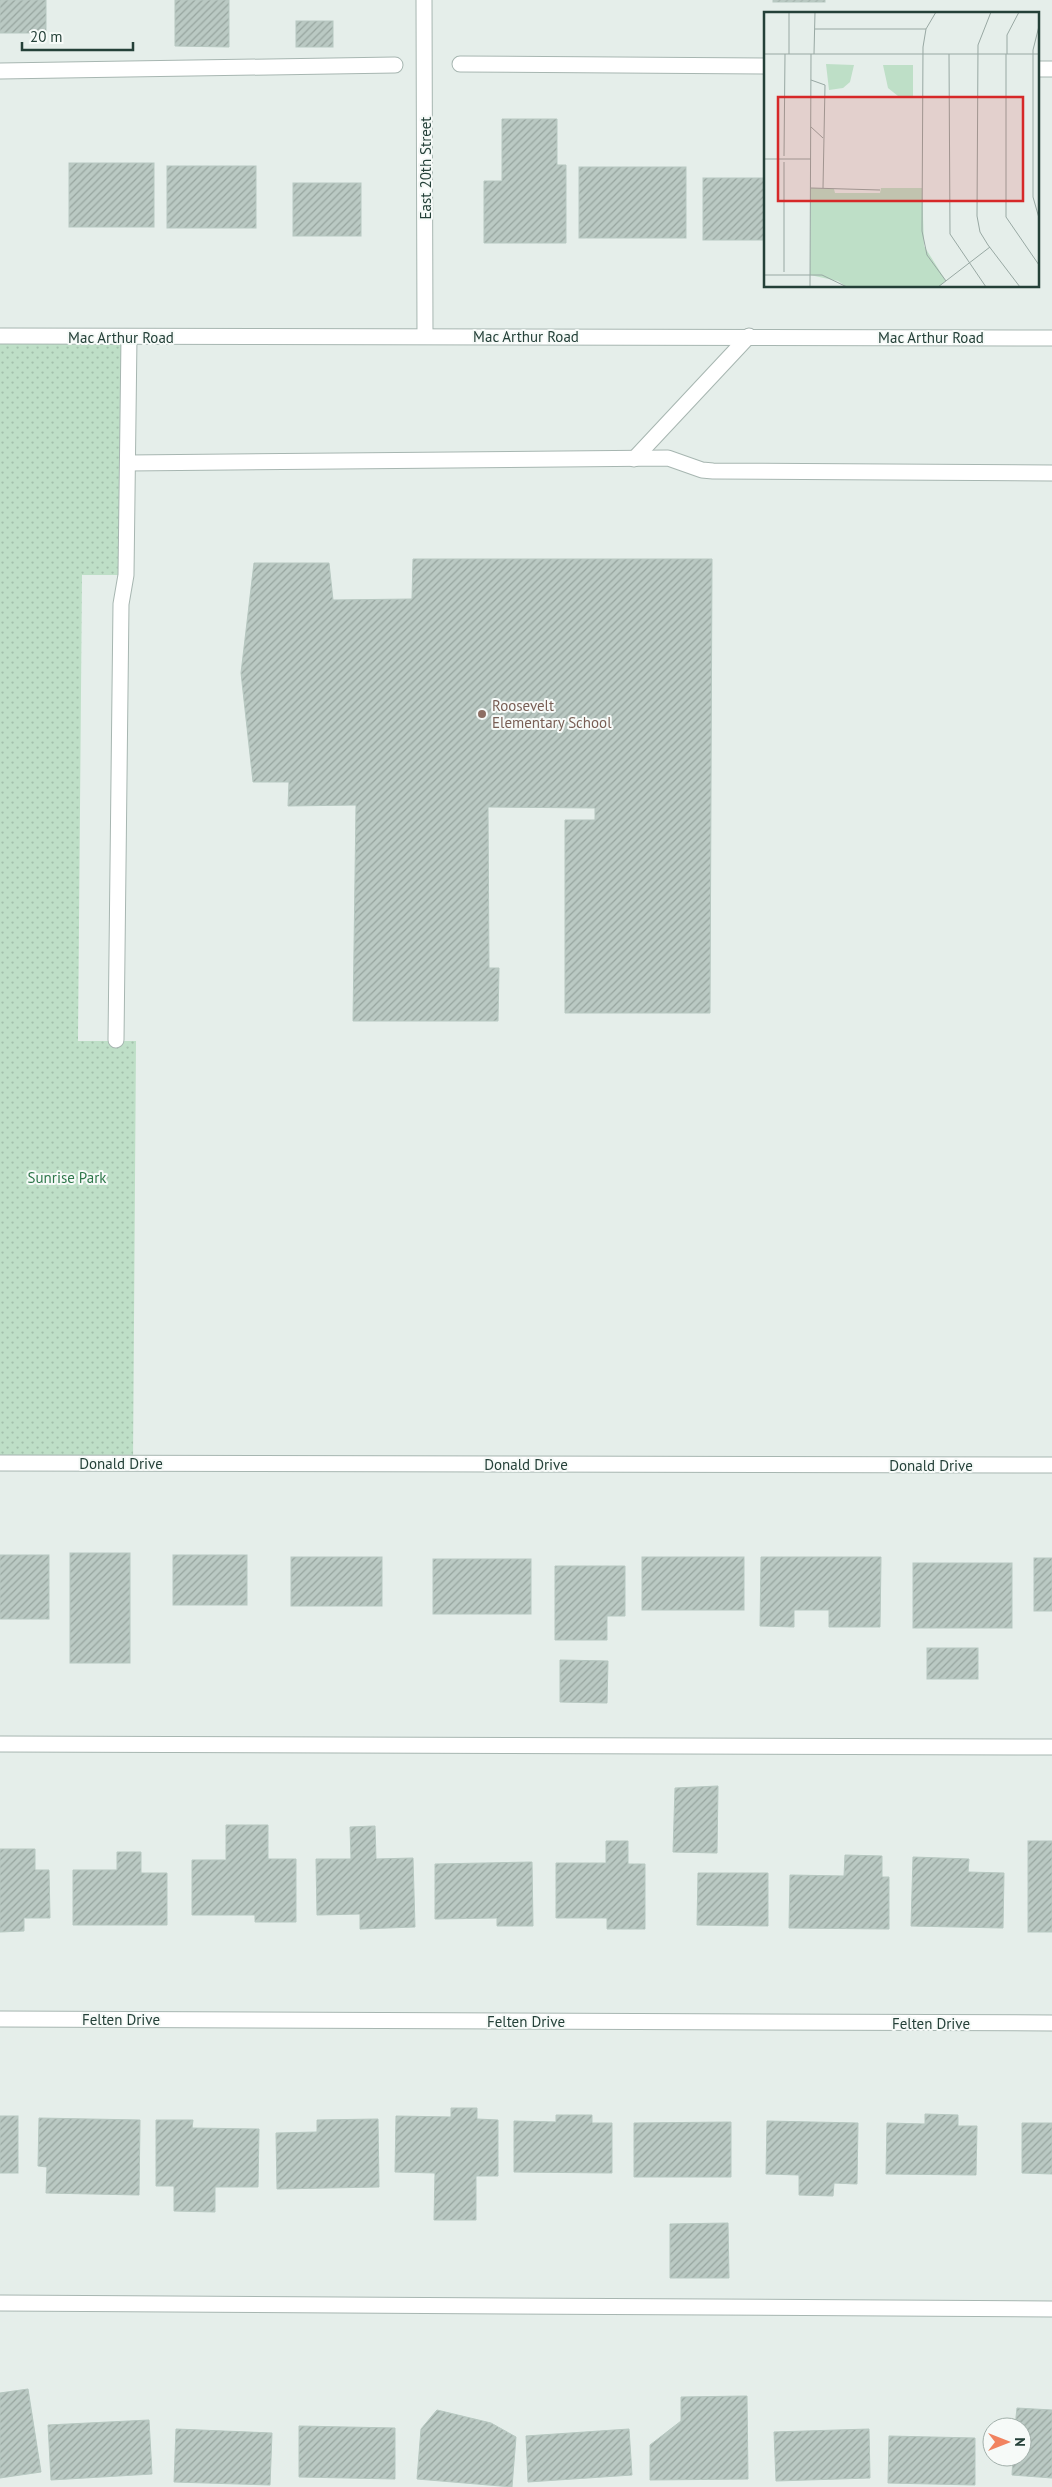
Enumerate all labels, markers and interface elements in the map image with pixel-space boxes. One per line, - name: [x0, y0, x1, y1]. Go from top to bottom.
- inset map: [764, 12, 1040, 288]
- scale bar: [22, 20, 134, 52]
- text: 20 m: [30, 27, 63, 46]
- street label: East 20th Street: [416, 117, 435, 219]
- street label: Mac Arthur Road: [473, 327, 579, 346]
- street label: Mac Arthur Road: [68, 328, 174, 347]
- street label: Mac Arthur Road: [878, 328, 984, 347]
- place label: Roosevelt Elementary School: [492, 696, 612, 732]
- marker: Roosevelt Elementary School: [476, 708, 488, 720]
- park label: Sunrise Park: [28, 1168, 107, 1187]
- street label: Donald Drive: [79, 1454, 163, 1473]
- street label: Donald Drive: [484, 1455, 568, 1474]
- street label: Donald Drive: [889, 1456, 973, 1475]
- street label: Felten Drive: [82, 2010, 160, 2029]
- street label: Felten Drive: [487, 2012, 565, 2031]
- street label: Felten Drive: [892, 2014, 970, 2033]
- north arrow: [982, 2417, 1032, 2467]
- text: N: [1011, 2437, 1029, 2447]

